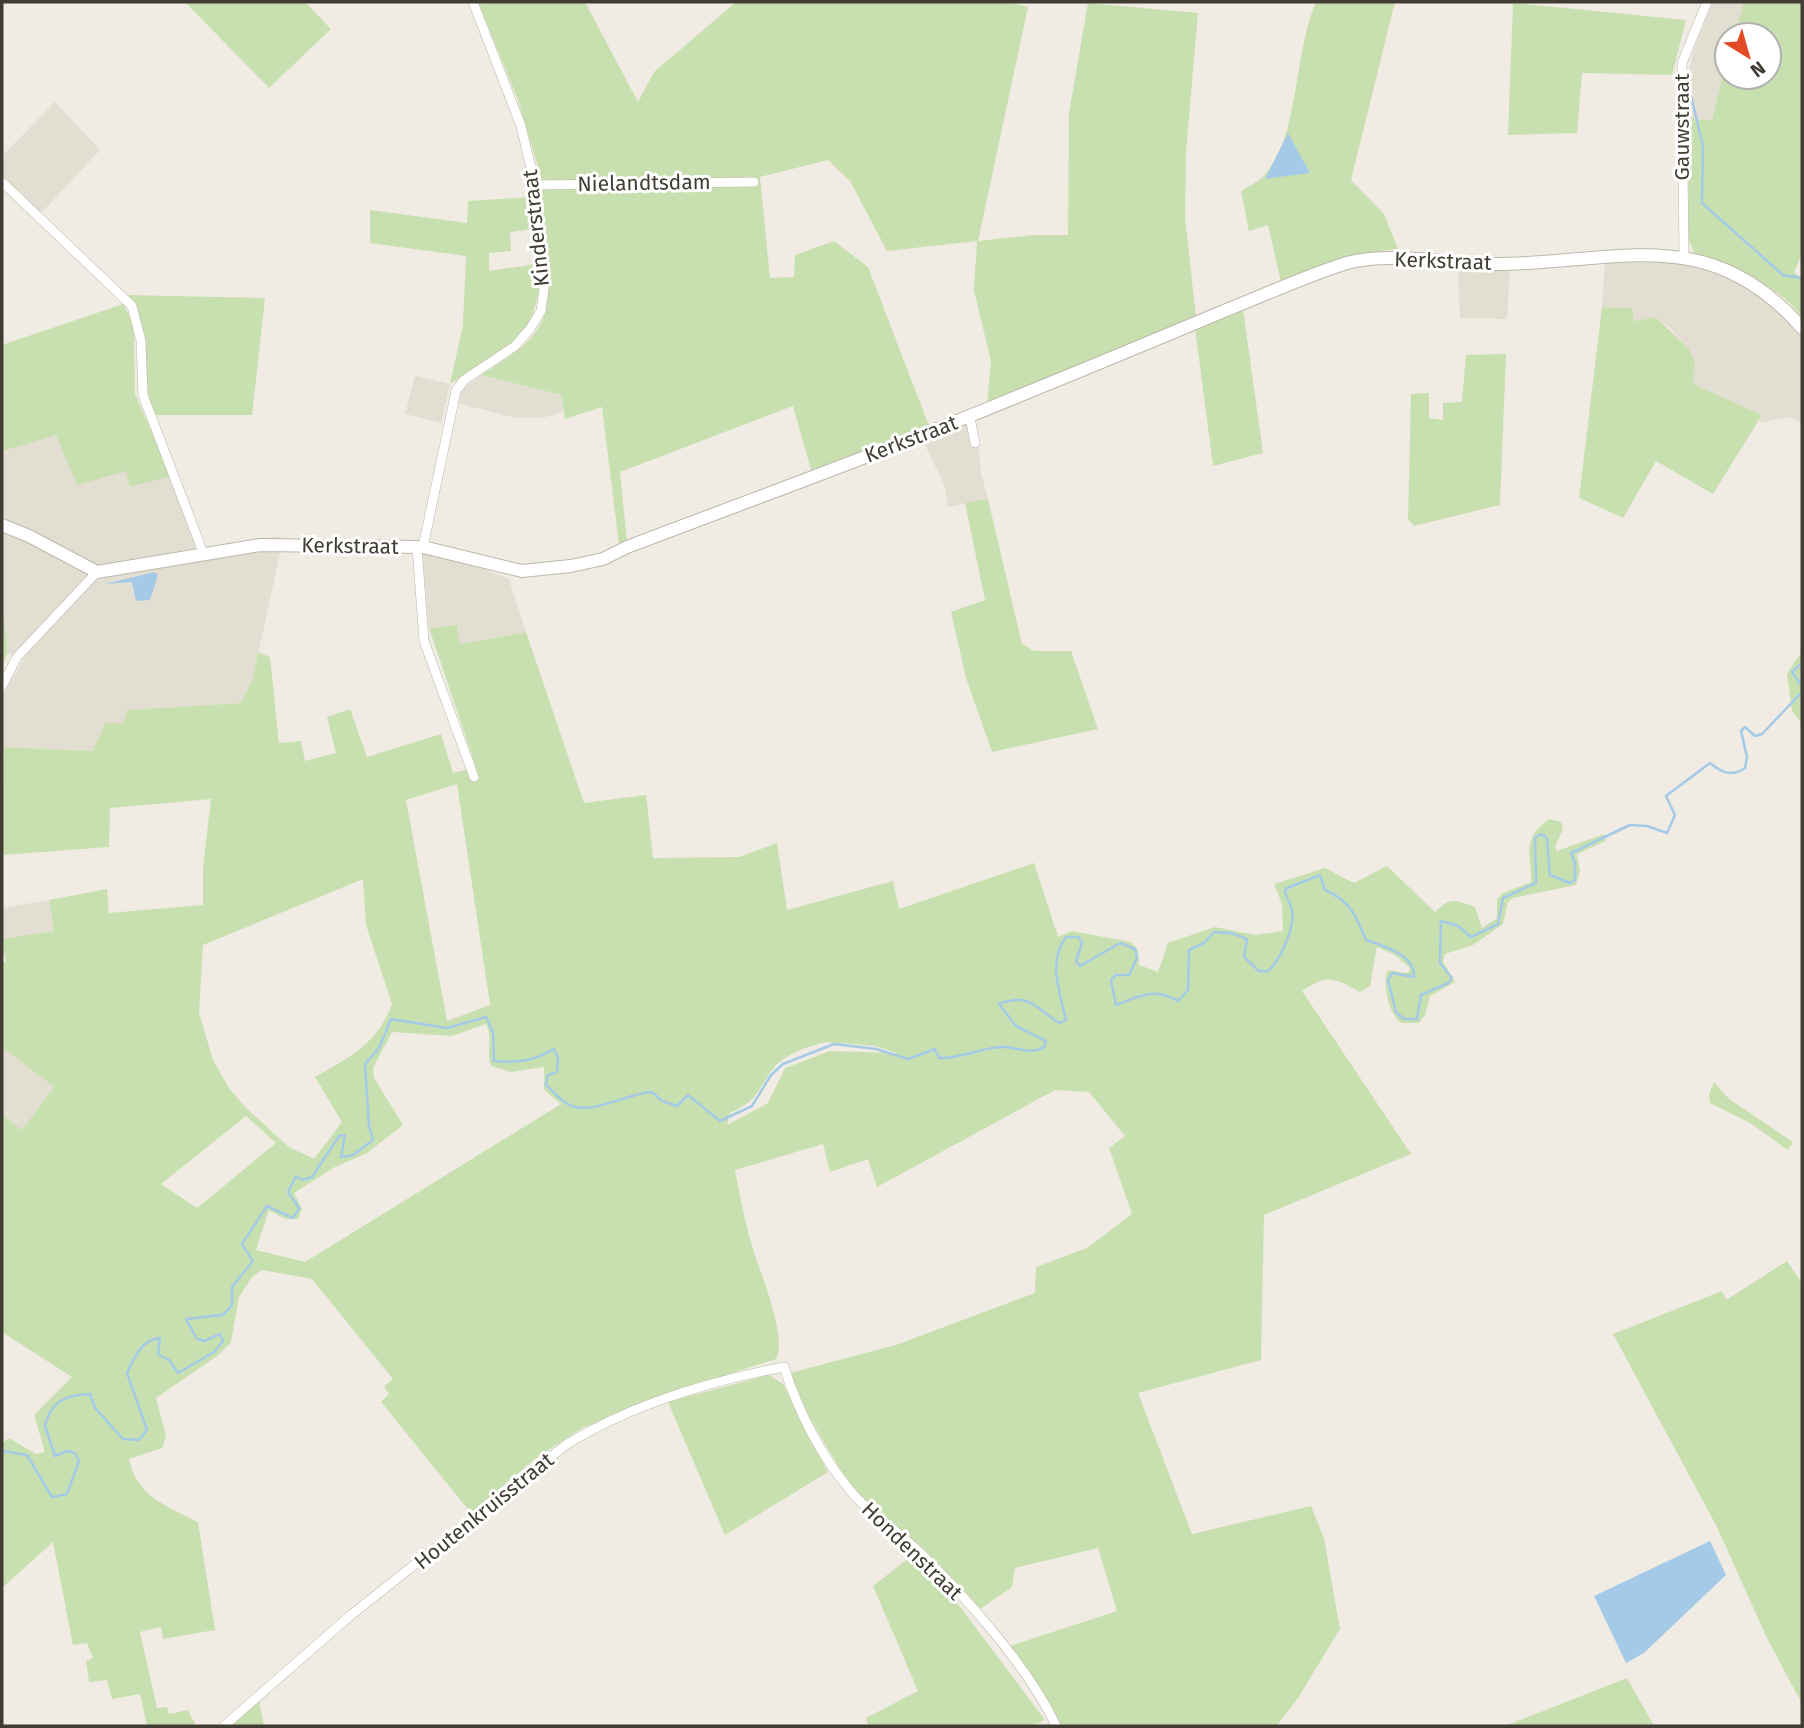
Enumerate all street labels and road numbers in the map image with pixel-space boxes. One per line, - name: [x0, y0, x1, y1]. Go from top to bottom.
- street label: Gauwstraat: [1669, 73, 1695, 181]
- street label: Kinderstraat: [517, 168, 555, 288]
- street label: Nielandtsdam: [577, 169, 711, 197]
- street label: Kerkstraat: [1394, 246, 1493, 276]
- street label: Kerkstraat: [861, 409, 961, 469]
- street label: Kerkstraat: [301, 532, 399, 560]
- street label: Houtenkruisstraat: [409, 1447, 559, 1575]
- street label: Hondenstraat: [856, 1496, 968, 1606]

